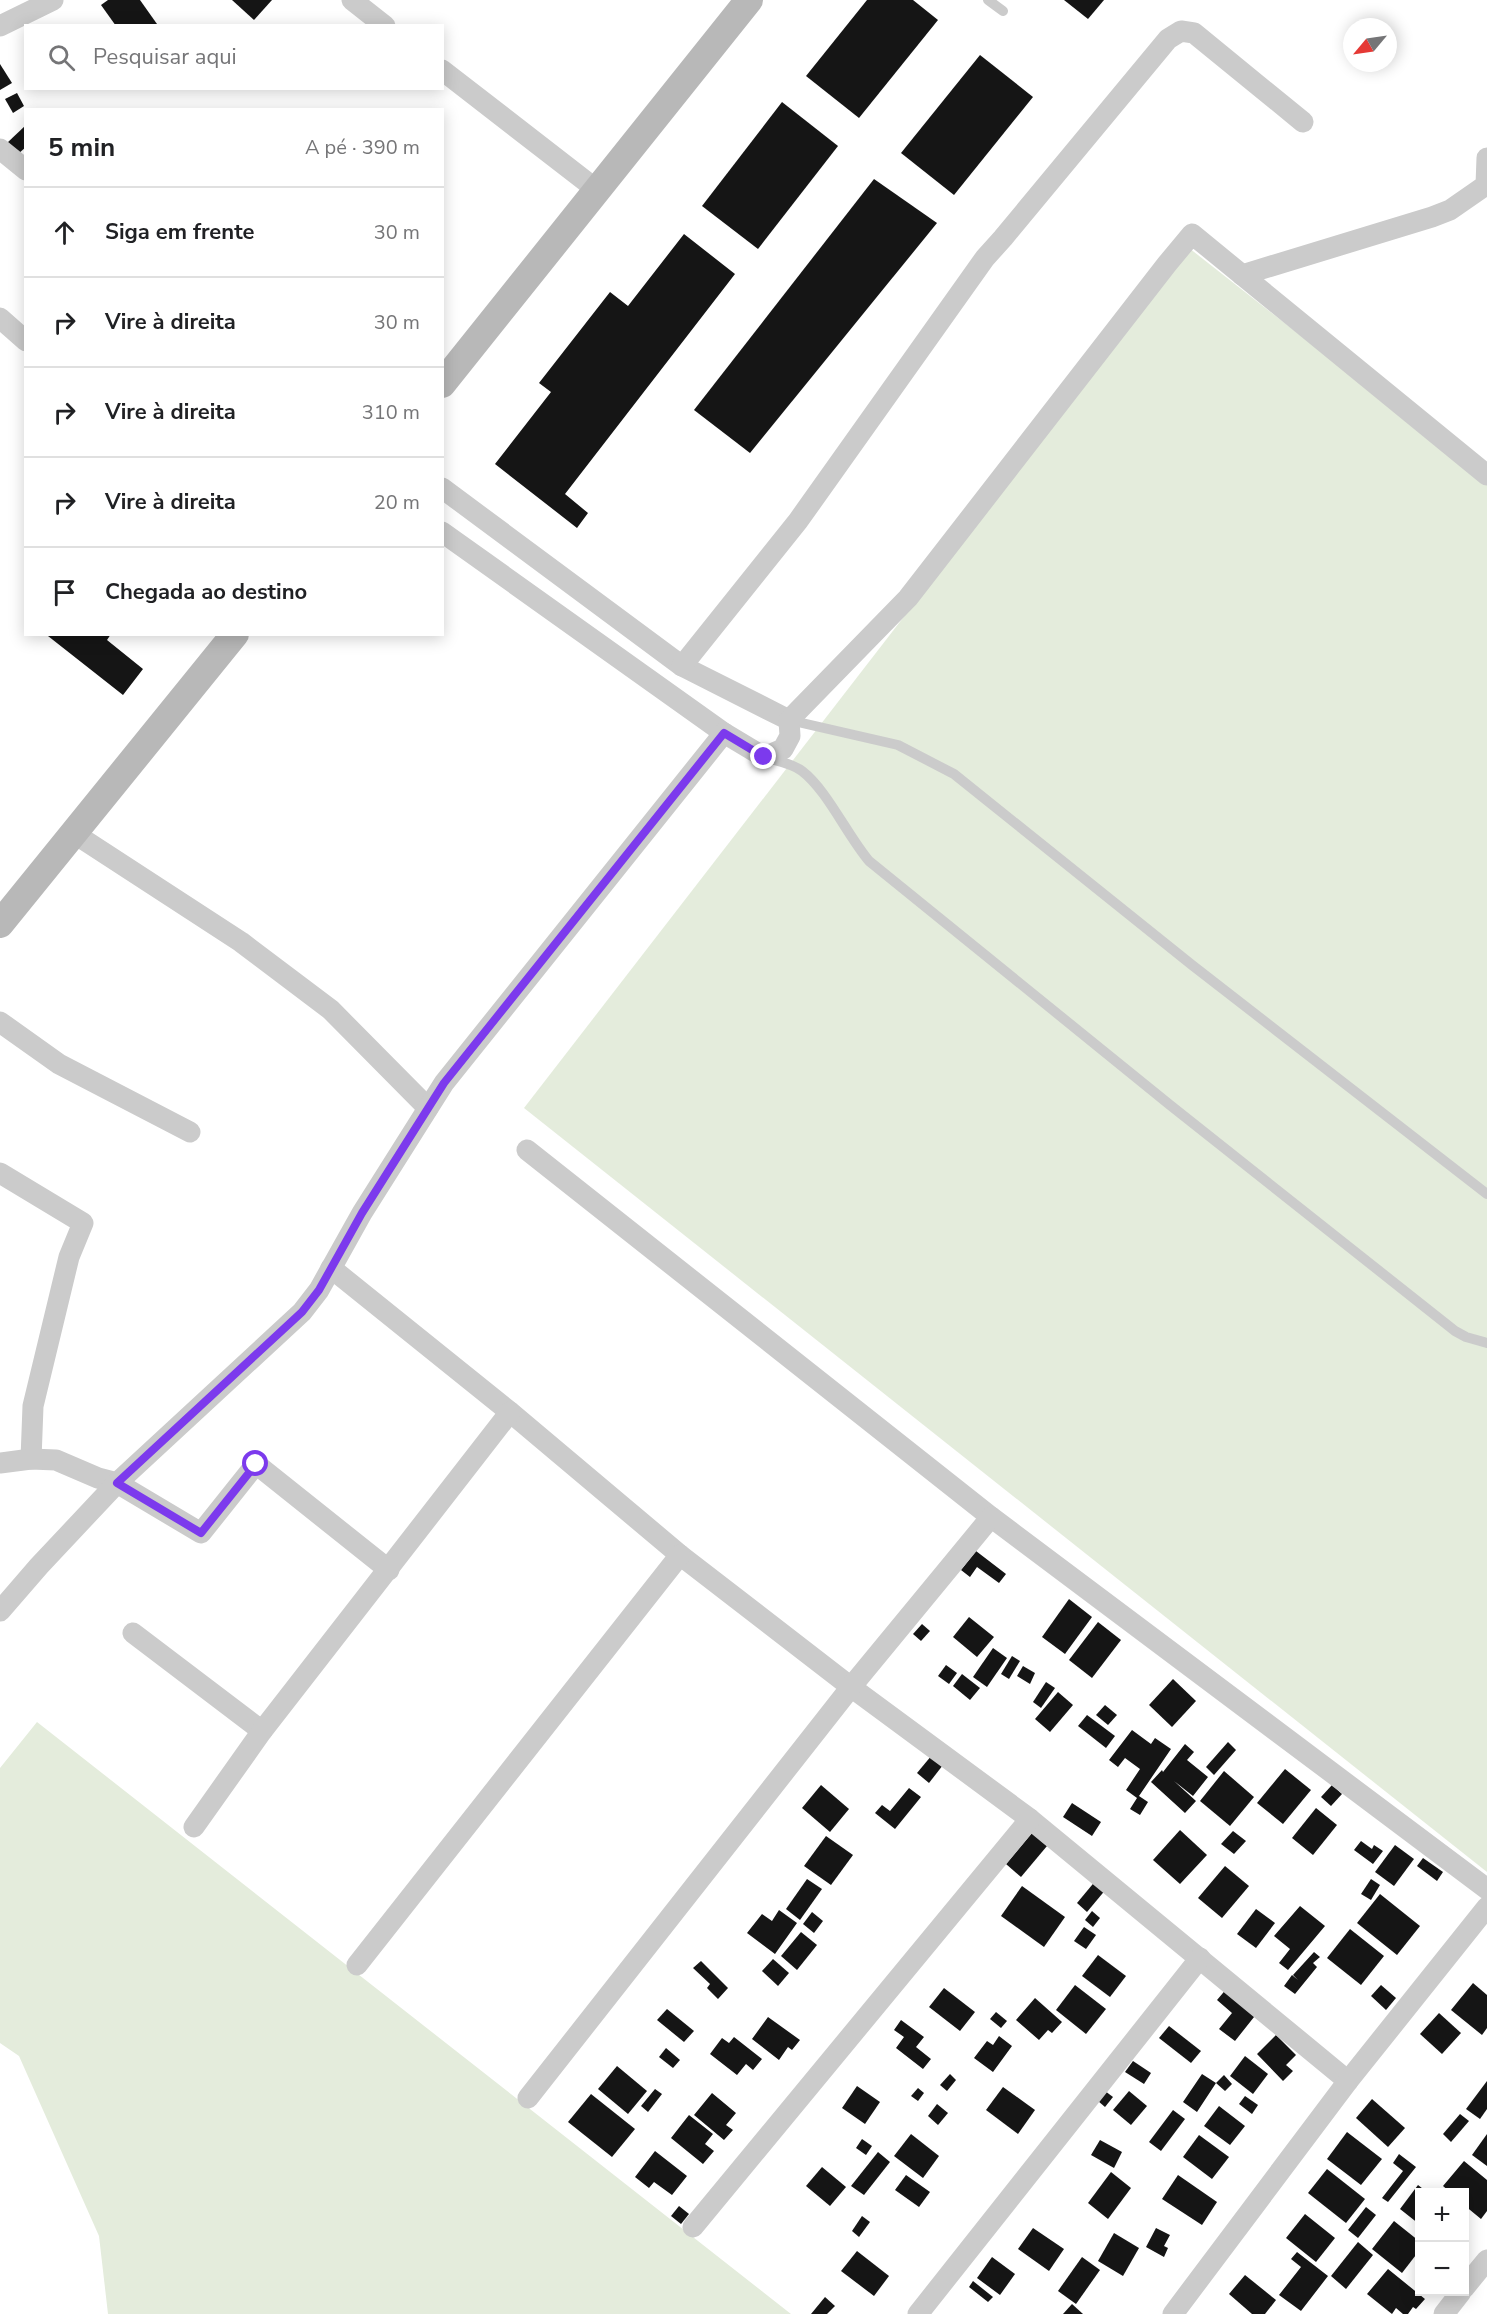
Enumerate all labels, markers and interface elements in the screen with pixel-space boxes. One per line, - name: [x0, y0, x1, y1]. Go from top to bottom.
- north arrow: [1343, 18, 1397, 72]
- search box: [24, 24, 444, 90]
- icon: search: [45, 41, 78, 74]
- text: Pesquisar aqui: [93, 42, 237, 72]
- text: 5 min: [48, 130, 115, 165]
- text: A pé · 390 m: [305, 134, 420, 161]
- icon: ahead: [48, 216, 81, 249]
- text: Siga em frente: [105, 217, 254, 247]
- text: 30 m: [374, 219, 420, 246]
- icon: right: [48, 306, 81, 339]
- text: Vire à direita: [105, 307, 236, 337]
- text: 30 m: [374, 309, 420, 336]
- icon: right: [48, 396, 81, 429]
- text: Vire à direita: [105, 397, 236, 427]
- text: 310 m: [362, 399, 420, 426]
- icon: right: [48, 486, 81, 519]
- text: Vire à direita: [105, 487, 236, 517]
- text: 20 m: [374, 489, 420, 516]
- icon: arrive: [48, 576, 81, 609]
- text: Chegada ao destino: [105, 577, 307, 607]
- route end: [750, 743, 776, 769]
- route start: [242, 1450, 268, 1476]
- map controls: [1415, 2188, 1469, 2296]
- button: +: [1415, 2188, 1469, 2242]
- button: −: [1415, 2242, 1469, 2296]

